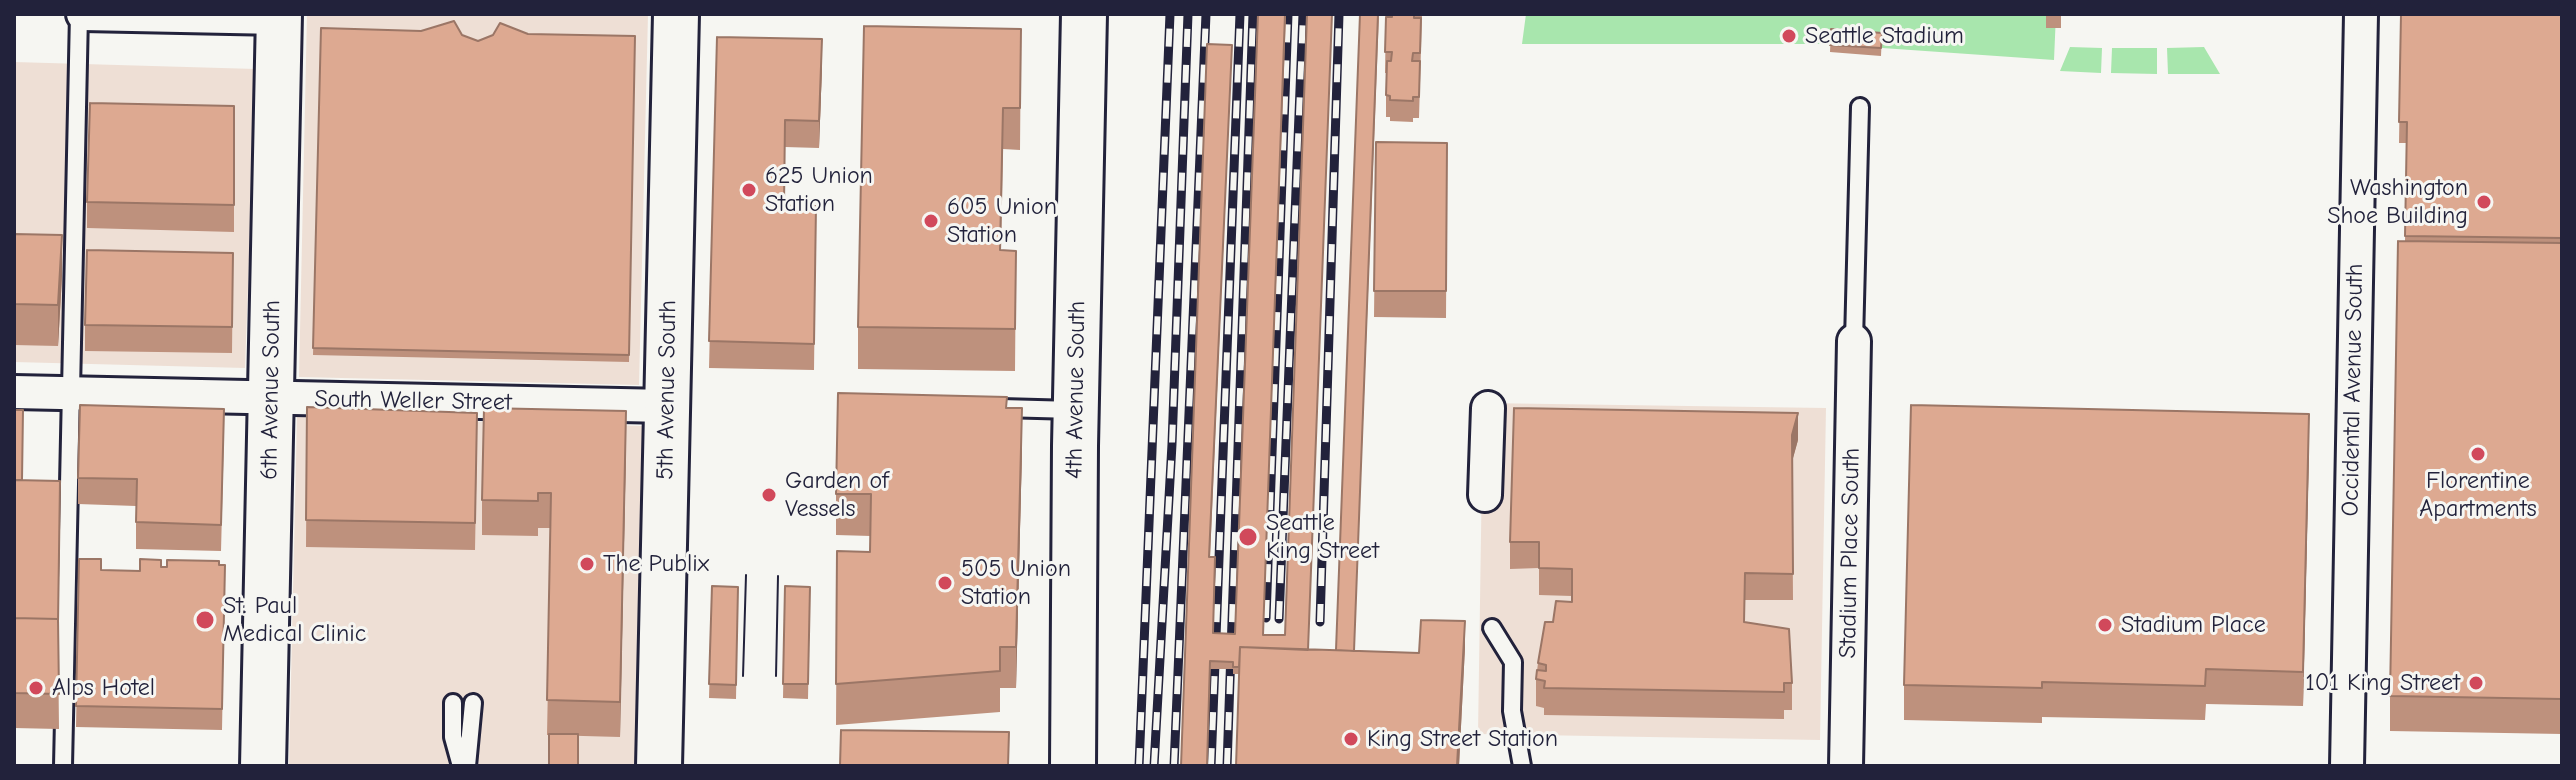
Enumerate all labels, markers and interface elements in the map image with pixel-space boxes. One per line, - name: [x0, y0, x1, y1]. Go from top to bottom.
- place label: Seattle Stadium: [1805, 22, 1964, 50]
- marker: Seattle Stadium: [1780, 27, 1798, 45]
- place label: 625 Union Station: [765, 162, 873, 218]
- place label: Washington Shoe Building: [2327, 174, 2468, 230]
- marker: 625 Union Station: [740, 181, 758, 199]
- place label: 605 Union Station: [947, 193, 1057, 249]
- marker: Washington Shoe Building: [2475, 193, 2493, 211]
- marker: 605 Union Station: [922, 212, 940, 230]
- street label: Occidental Avenue South: [2336, 263, 2370, 517]
- street label: 6th Avenue South: [255, 300, 287, 480]
- street label: 5th Avenue South: [651, 300, 683, 480]
- street label: 4th Avenue South: [1060, 301, 1092, 479]
- street label: South Weller Street: [314, 385, 512, 417]
- marker: Florentine Apartments: [2469, 445, 2487, 463]
- street label: Stadium Place South: [1834, 447, 1866, 659]
- place label: Garden of Vessels: [785, 467, 889, 523]
- place label: Florentine Apartments: [2419, 467, 2537, 523]
- marker: Garden of Vessels: [760, 486, 778, 504]
- place label: Seattle King Street: [1266, 509, 1379, 565]
- marker: Seattle King Street: [1237, 526, 1259, 548]
- place label: The Publix: [603, 550, 709, 578]
- marker: The Publix: [578, 555, 596, 573]
- place label: 505 Union Station: [961, 555, 1071, 611]
- marker: 505 Union Station: [936, 574, 954, 592]
- place label: St. Paul Medical Clinic: [223, 592, 366, 648]
- marker: St. Paul Medical Clinic: [194, 609, 216, 631]
- place label: Stadium Place: [2121, 611, 2266, 639]
- marker: Stadium Place: [2096, 616, 2114, 634]
- place label: 101 King Street: [2305, 669, 2460, 697]
- place label: Alps Hotel: [52, 674, 155, 702]
- marker: 101 King Street: [2467, 674, 2485, 692]
- marker: Alps Hotel: [27, 679, 45, 697]
- place label: King Street Station: [1367, 725, 1558, 753]
- marker: King Street Station: [1342, 730, 1360, 748]

